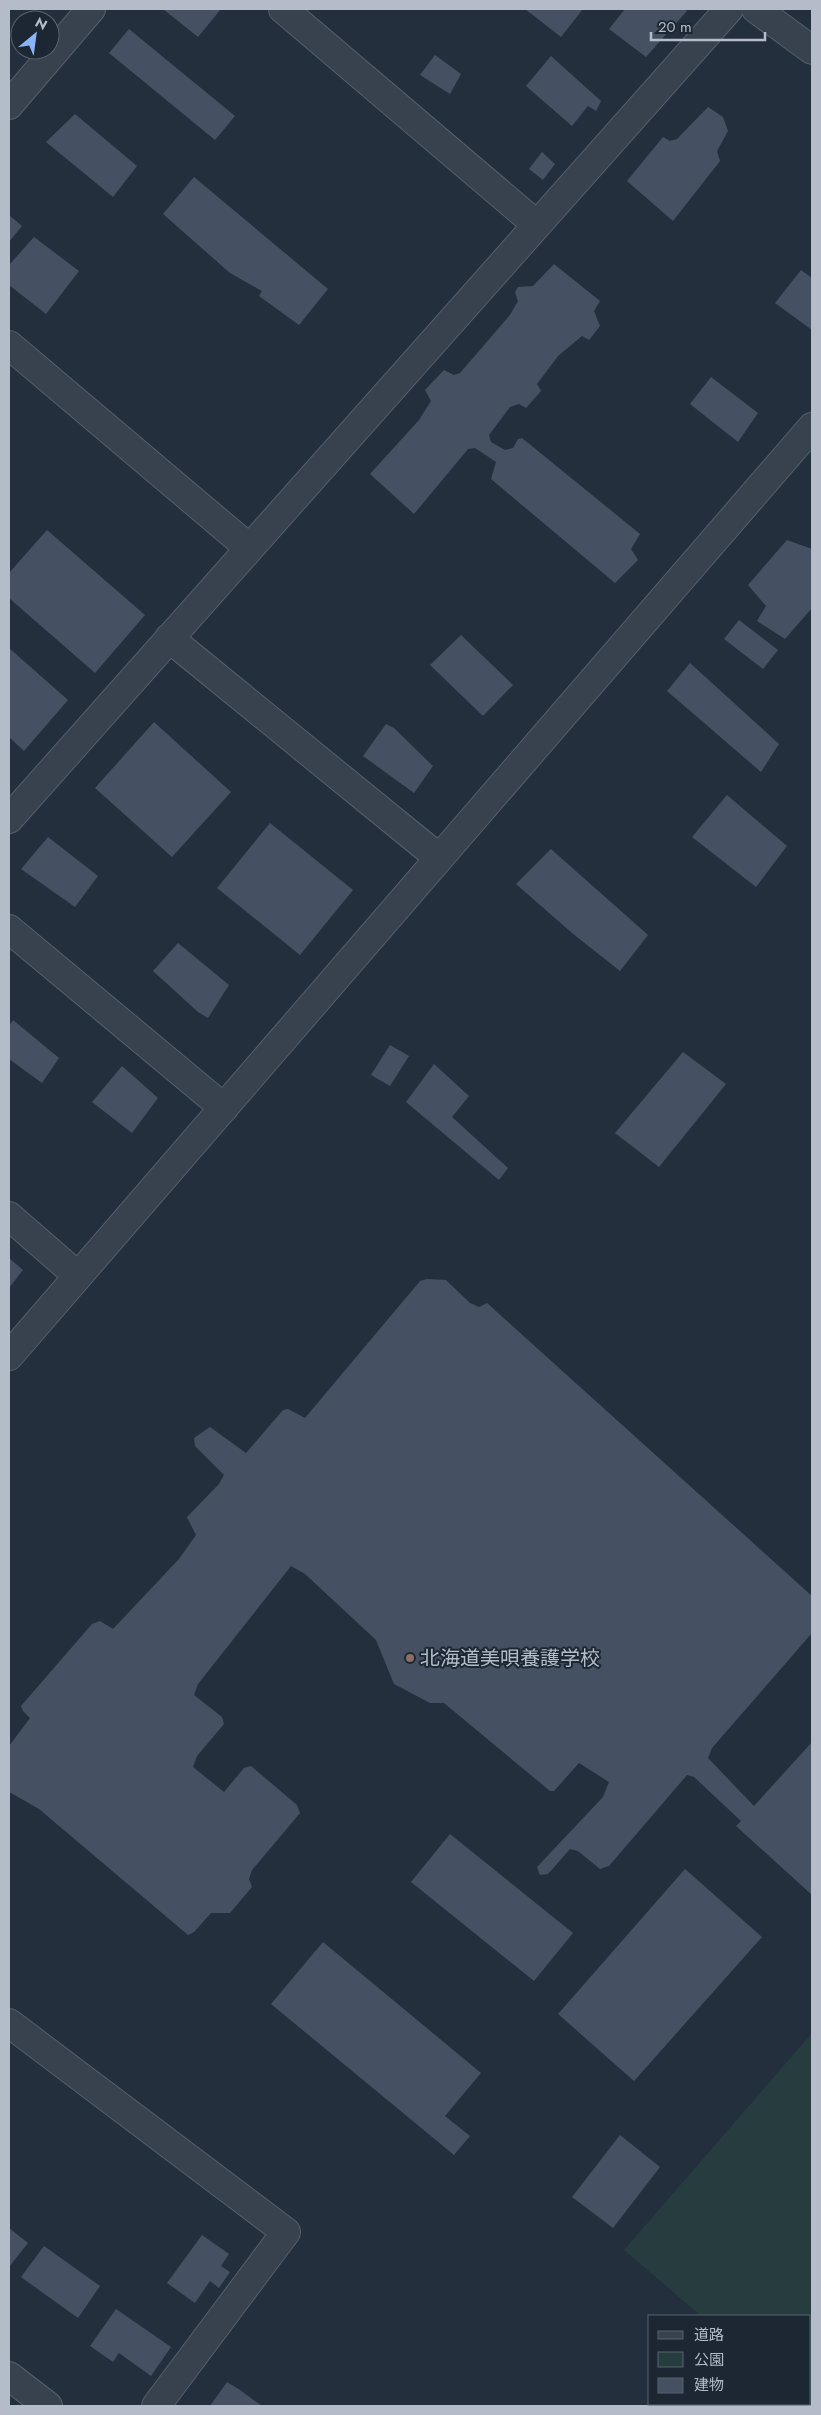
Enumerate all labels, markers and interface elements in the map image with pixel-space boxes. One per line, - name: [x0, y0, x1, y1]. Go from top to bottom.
- north arrow: [10, 10, 60, 60]
- scale bar: [651, 10, 765, 42]
- text: N: [32, 12, 51, 35]
- text: 20 m: [658, 16, 692, 38]
- place label: 北海道美唄養護学校: [420, 1644, 600, 1673]
- marker: 北海道美唄養護学校: [404, 1652, 416, 1664]
- legend: [648, 2315, 811, 2405]
- text: 道路: [694, 2324, 724, 2346]
- text: 公園: [694, 2349, 724, 2371]
- text: 建物: [694, 2374, 724, 2396]

